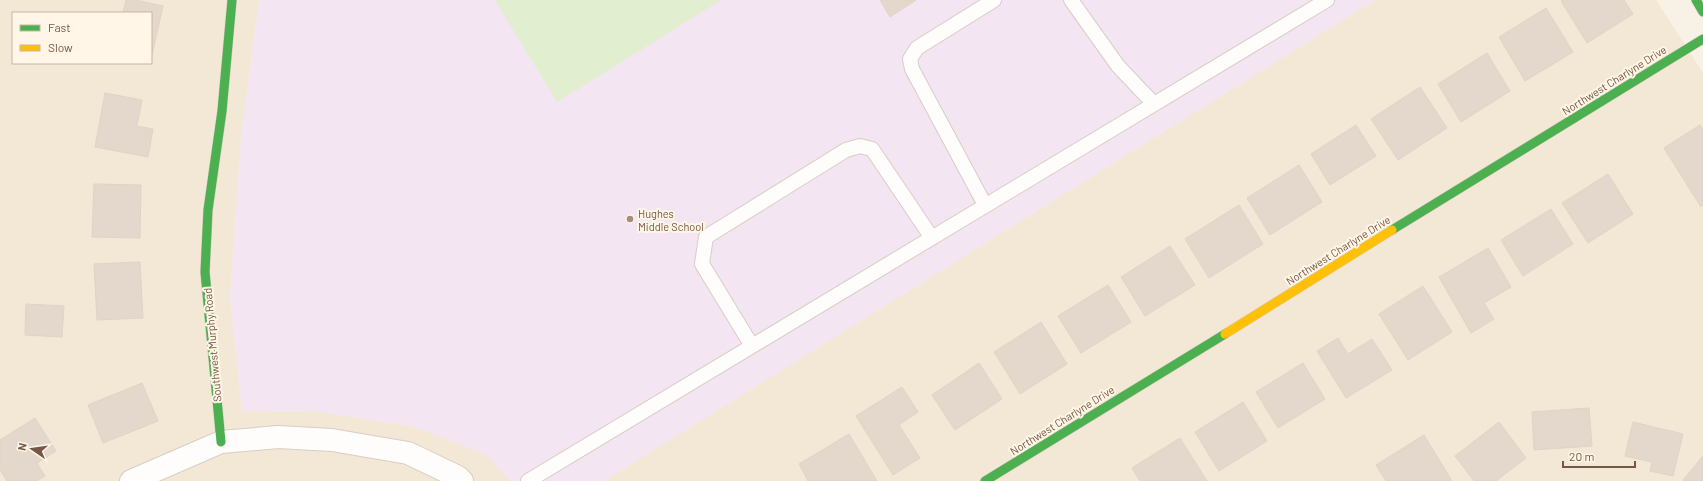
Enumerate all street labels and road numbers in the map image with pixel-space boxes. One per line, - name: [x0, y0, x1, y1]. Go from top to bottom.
- street label: Northwest Charlyne Drive: [1559, 42, 1669, 117]
- street label: Northwest Charlyne Drive: [1283, 212, 1393, 287]
- street label: Southwest Murphy Road: [201, 287, 223, 403]
- street label: Northwest Charlyne Drive: [1007, 382, 1117, 457]

